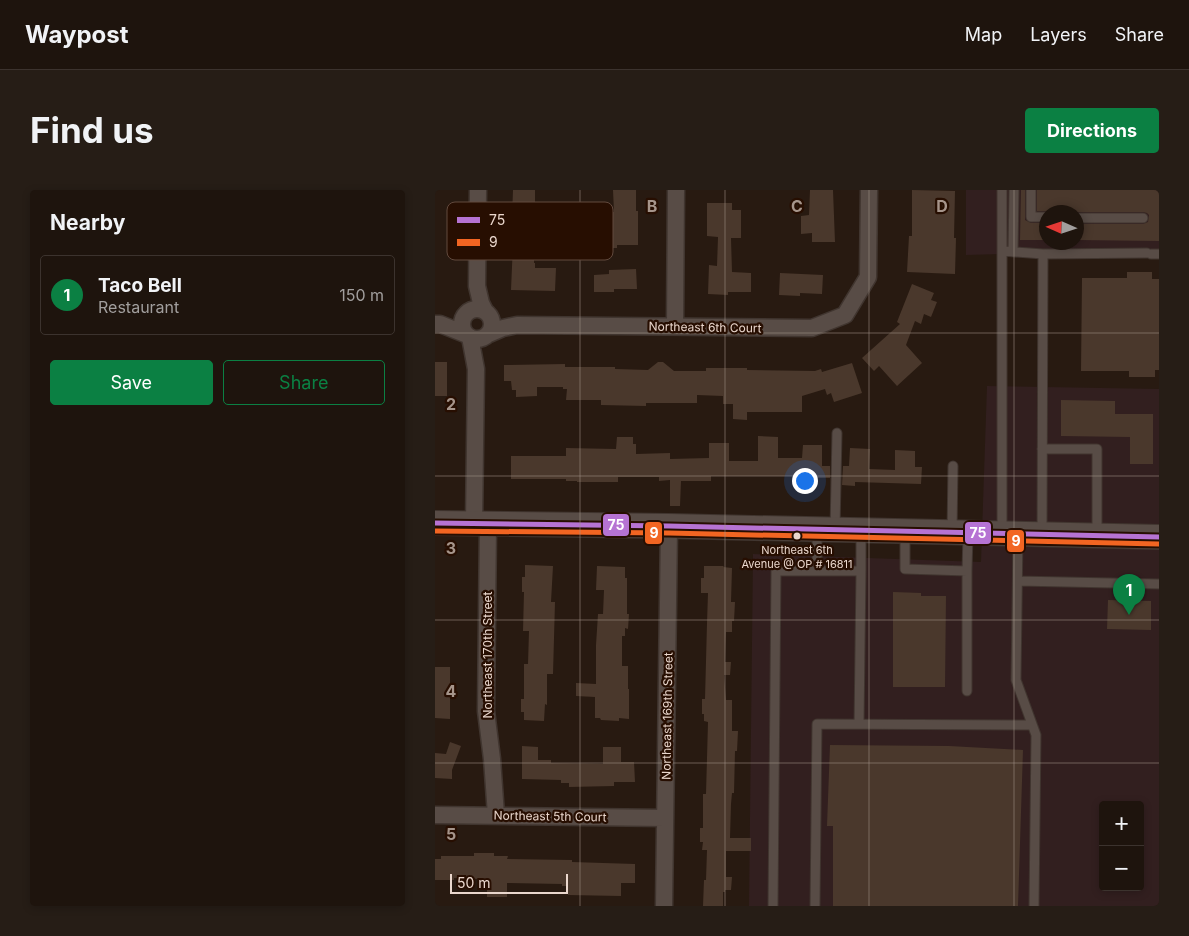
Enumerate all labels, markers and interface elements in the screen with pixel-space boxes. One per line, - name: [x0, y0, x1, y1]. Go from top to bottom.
- text: Waypost: [25, 20, 129, 49]
- text: Map: [965, 24, 1002, 45]
- text: Layers: [1030, 24, 1087, 45]
- text: Share: [1115, 24, 1164, 45]
- button: Directions: [1025, 108, 1159, 153]
- text: Find us: [30, 109, 154, 151]
- text: B: [647, 196, 657, 216]
- text: C: [791, 196, 803, 216]
- text: D: [936, 196, 948, 216]
- legend: [447, 202, 613, 260]
- north arrow: [1039, 205, 1084, 250]
- text: Nearby: [50, 210, 125, 235]
- text: 75: [489, 211, 505, 228]
- text: 9: [489, 233, 498, 250]
- text: Taco Bell: [98, 274, 182, 297]
- text: 1: [64, 285, 70, 305]
- text: 150 m: [339, 285, 384, 305]
- text: Restaurant: [98, 297, 179, 317]
- street label: Northeast 6th Court: [648, 319, 762, 335]
- button: Save: [50, 360, 213, 405]
- button: Share: [223, 360, 385, 405]
- text: 2: [446, 394, 456, 414]
- your location: [792, 468, 818, 494]
- line badge: 75: [602, 513, 630, 537]
- text: 75: [608, 516, 625, 533]
- line badge: 9: [644, 521, 663, 545]
- line badge: 75: [964, 521, 992, 545]
- text: 9: [649, 524, 659, 541]
- text: 75: [970, 524, 987, 541]
- line badge: 9: [1006, 529, 1025, 553]
- marker: Northeast 6th Avenue @ OP # 16811: [792, 531, 802, 541]
- text: 9: [1011, 532, 1021, 549]
- text: 3: [446, 538, 456, 558]
- place label: Northeast 6th Avenue @ OP # 16811: [741, 543, 853, 571]
- pin: 1: [1113, 574, 1145, 615]
- street label: Northeast 170th Street: [480, 591, 495, 718]
- street label: Northeast 169th Street: [658, 652, 676, 780]
- text: 4: [446, 681, 457, 701]
- map controls: [1099, 801, 1144, 891]
- button: +: [1099, 801, 1144, 846]
- street label: Northeast 5th Court: [493, 808, 607, 824]
- text: 5: [446, 824, 456, 844]
- button: −: [1099, 846, 1144, 891]
- scale bar: [450, 871, 567, 894]
- text: 50 m: [457, 874, 491, 891]

